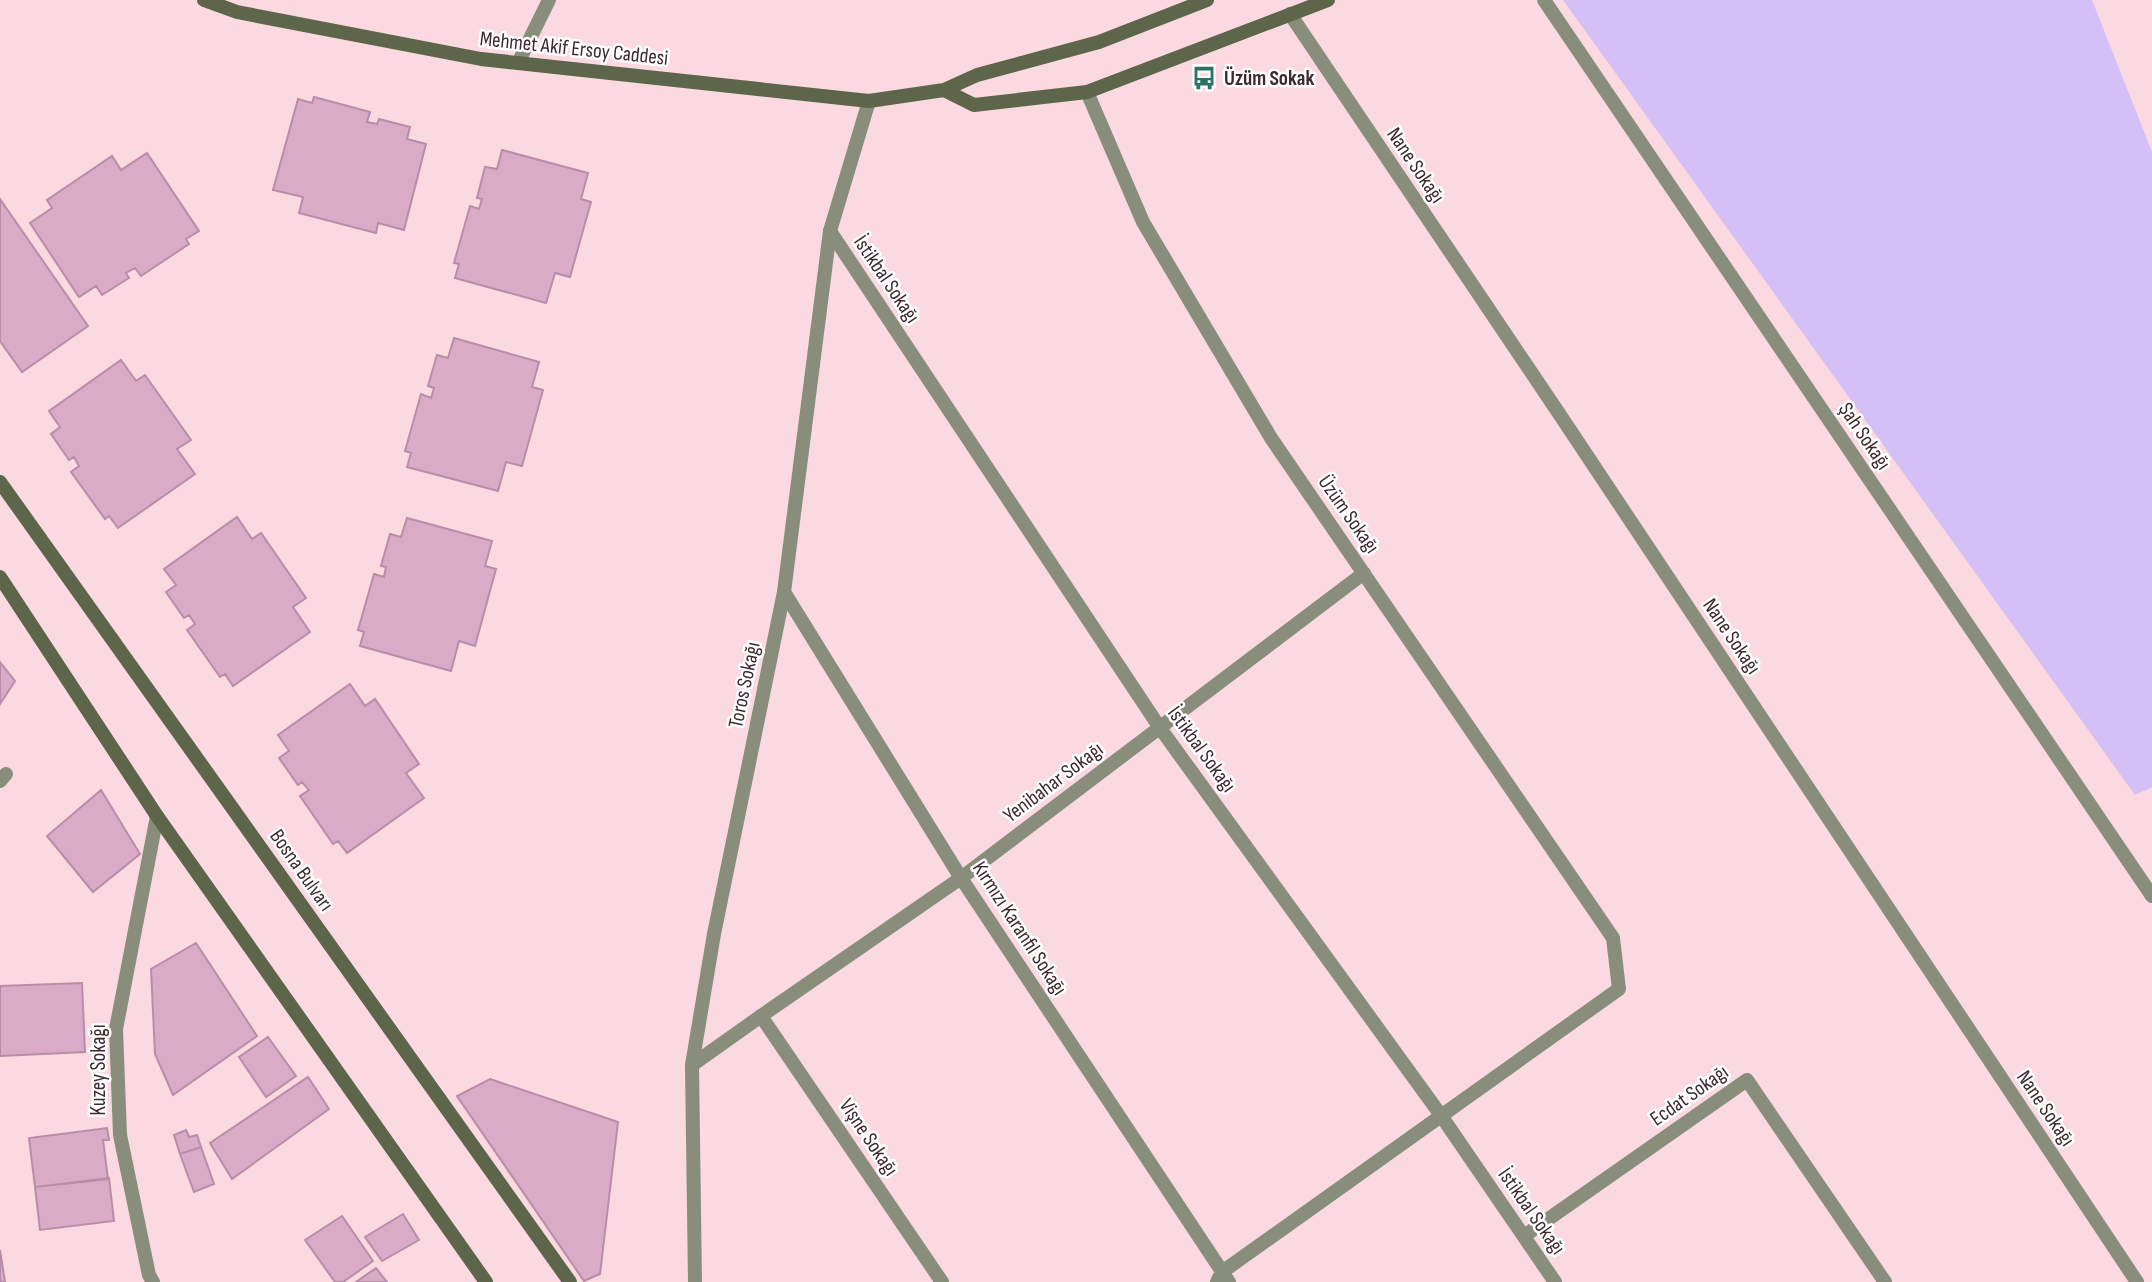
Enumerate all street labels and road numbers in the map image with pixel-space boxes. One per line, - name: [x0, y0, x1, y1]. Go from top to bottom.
- street label: Mehmet Akif Ersoy Caddesi: [478, 26, 669, 71]
- street label: Nane Sokağı: [1381, 123, 1450, 208]
- street label: İstikbal Sokağı: [848, 231, 925, 328]
- street label: Şah Sokağı: [1833, 398, 1896, 475]
- street label: Üzüm Sokağı: [1313, 470, 1385, 558]
- street label: Nane Sokağı: [1697, 594, 1766, 679]
- street label: Toros Sokağı: [723, 640, 766, 730]
- street label: İstikbal Sokağı: [1162, 701, 1241, 797]
- street label: Yenibahar Sokağı: [999, 737, 1108, 828]
- street label: Bosna Bulvarı: [264, 825, 339, 916]
- street label: Kırmızı Karanfil Sokağı: [967, 857, 1072, 1000]
- street label: Kuzey Sokağı: [86, 1024, 111, 1116]
- street label: Ecdat Sokağı: [1645, 1059, 1733, 1131]
- street label: Nane Sokağı: [2011, 1066, 2080, 1151]
- street label: Vişne Sokağı: [834, 1094, 903, 1181]
- street label: İstikbal Sokağı: [1493, 1163, 1571, 1260]

